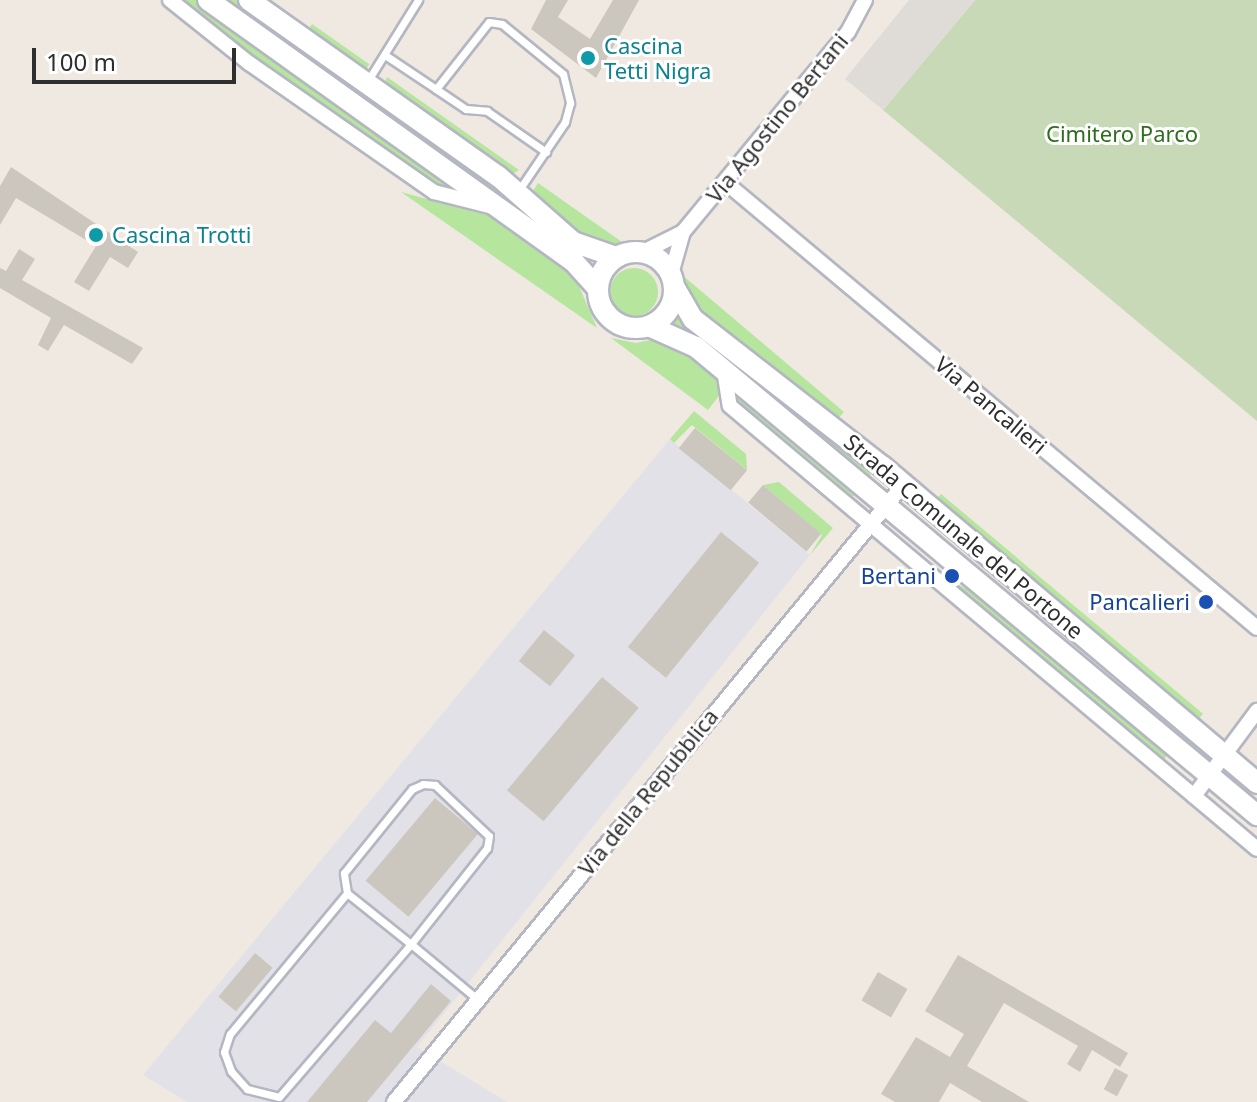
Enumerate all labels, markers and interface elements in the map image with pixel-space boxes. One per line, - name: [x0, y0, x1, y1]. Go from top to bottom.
- street label: Via Agostino Bertani: [701, 28, 853, 208]
- scale bar: [36, 32, 240, 82]
- place label: Cascina Tetti Nigra: [604, 32, 711, 84]
- text: 100 m: [46, 45, 116, 78]
- marker: Cascina Tetti Nigra: [579, 49, 597, 67]
- park label: Cimitero Parco: [1046, 121, 1198, 147]
- place label: Cascina Trotti: [112, 222, 251, 248]
- marker: Cascina Trotti: [87, 226, 105, 244]
- street label: Via Pancalieri: [930, 351, 1052, 459]
- street label: Strada Comunale del Portone: [839, 428, 1089, 644]
- place label: Bertani: [861, 563, 936, 589]
- marker: Bertani: [943, 567, 961, 585]
- place label: Pancalieri: [1089, 589, 1190, 615]
- marker: Pancalieri: [1197, 593, 1215, 611]
- street label: Via della Repubblica: [573, 703, 723, 881]

